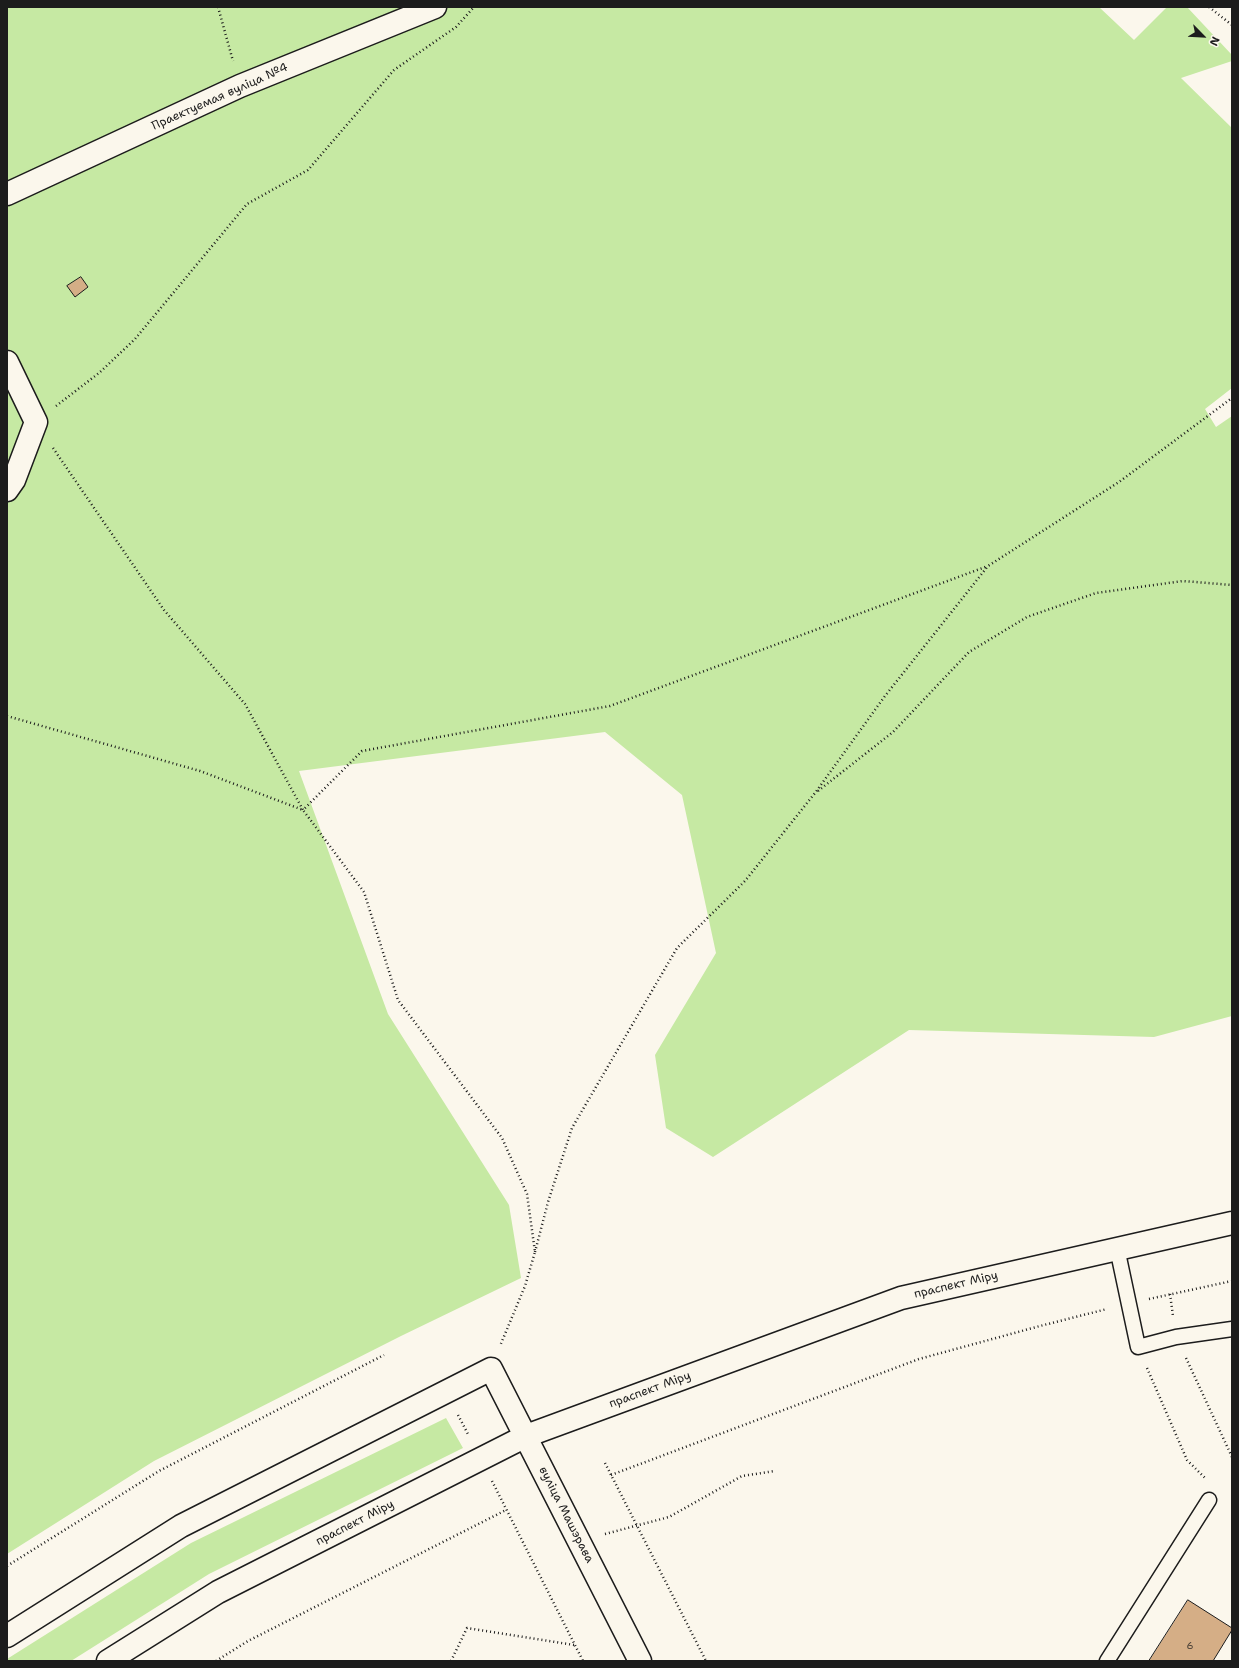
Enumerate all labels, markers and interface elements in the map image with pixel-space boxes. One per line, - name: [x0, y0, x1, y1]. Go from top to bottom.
- north arrow: [1183, 16, 1223, 56]
- text: N: [1206, 34, 1223, 48]
- street label: Праектуемая вуліца №4: [150, 60, 290, 134]
- street label: праспект Міру: [913, 1268, 999, 1302]
- street label: праспект Міру: [607, 1369, 693, 1411]
- street label: вуліца Машэрава: [535, 1464, 597, 1566]
- street label: праспект Міру: [314, 1497, 396, 1549]
- house number: 6: [1187, 1640, 1193, 1652]

